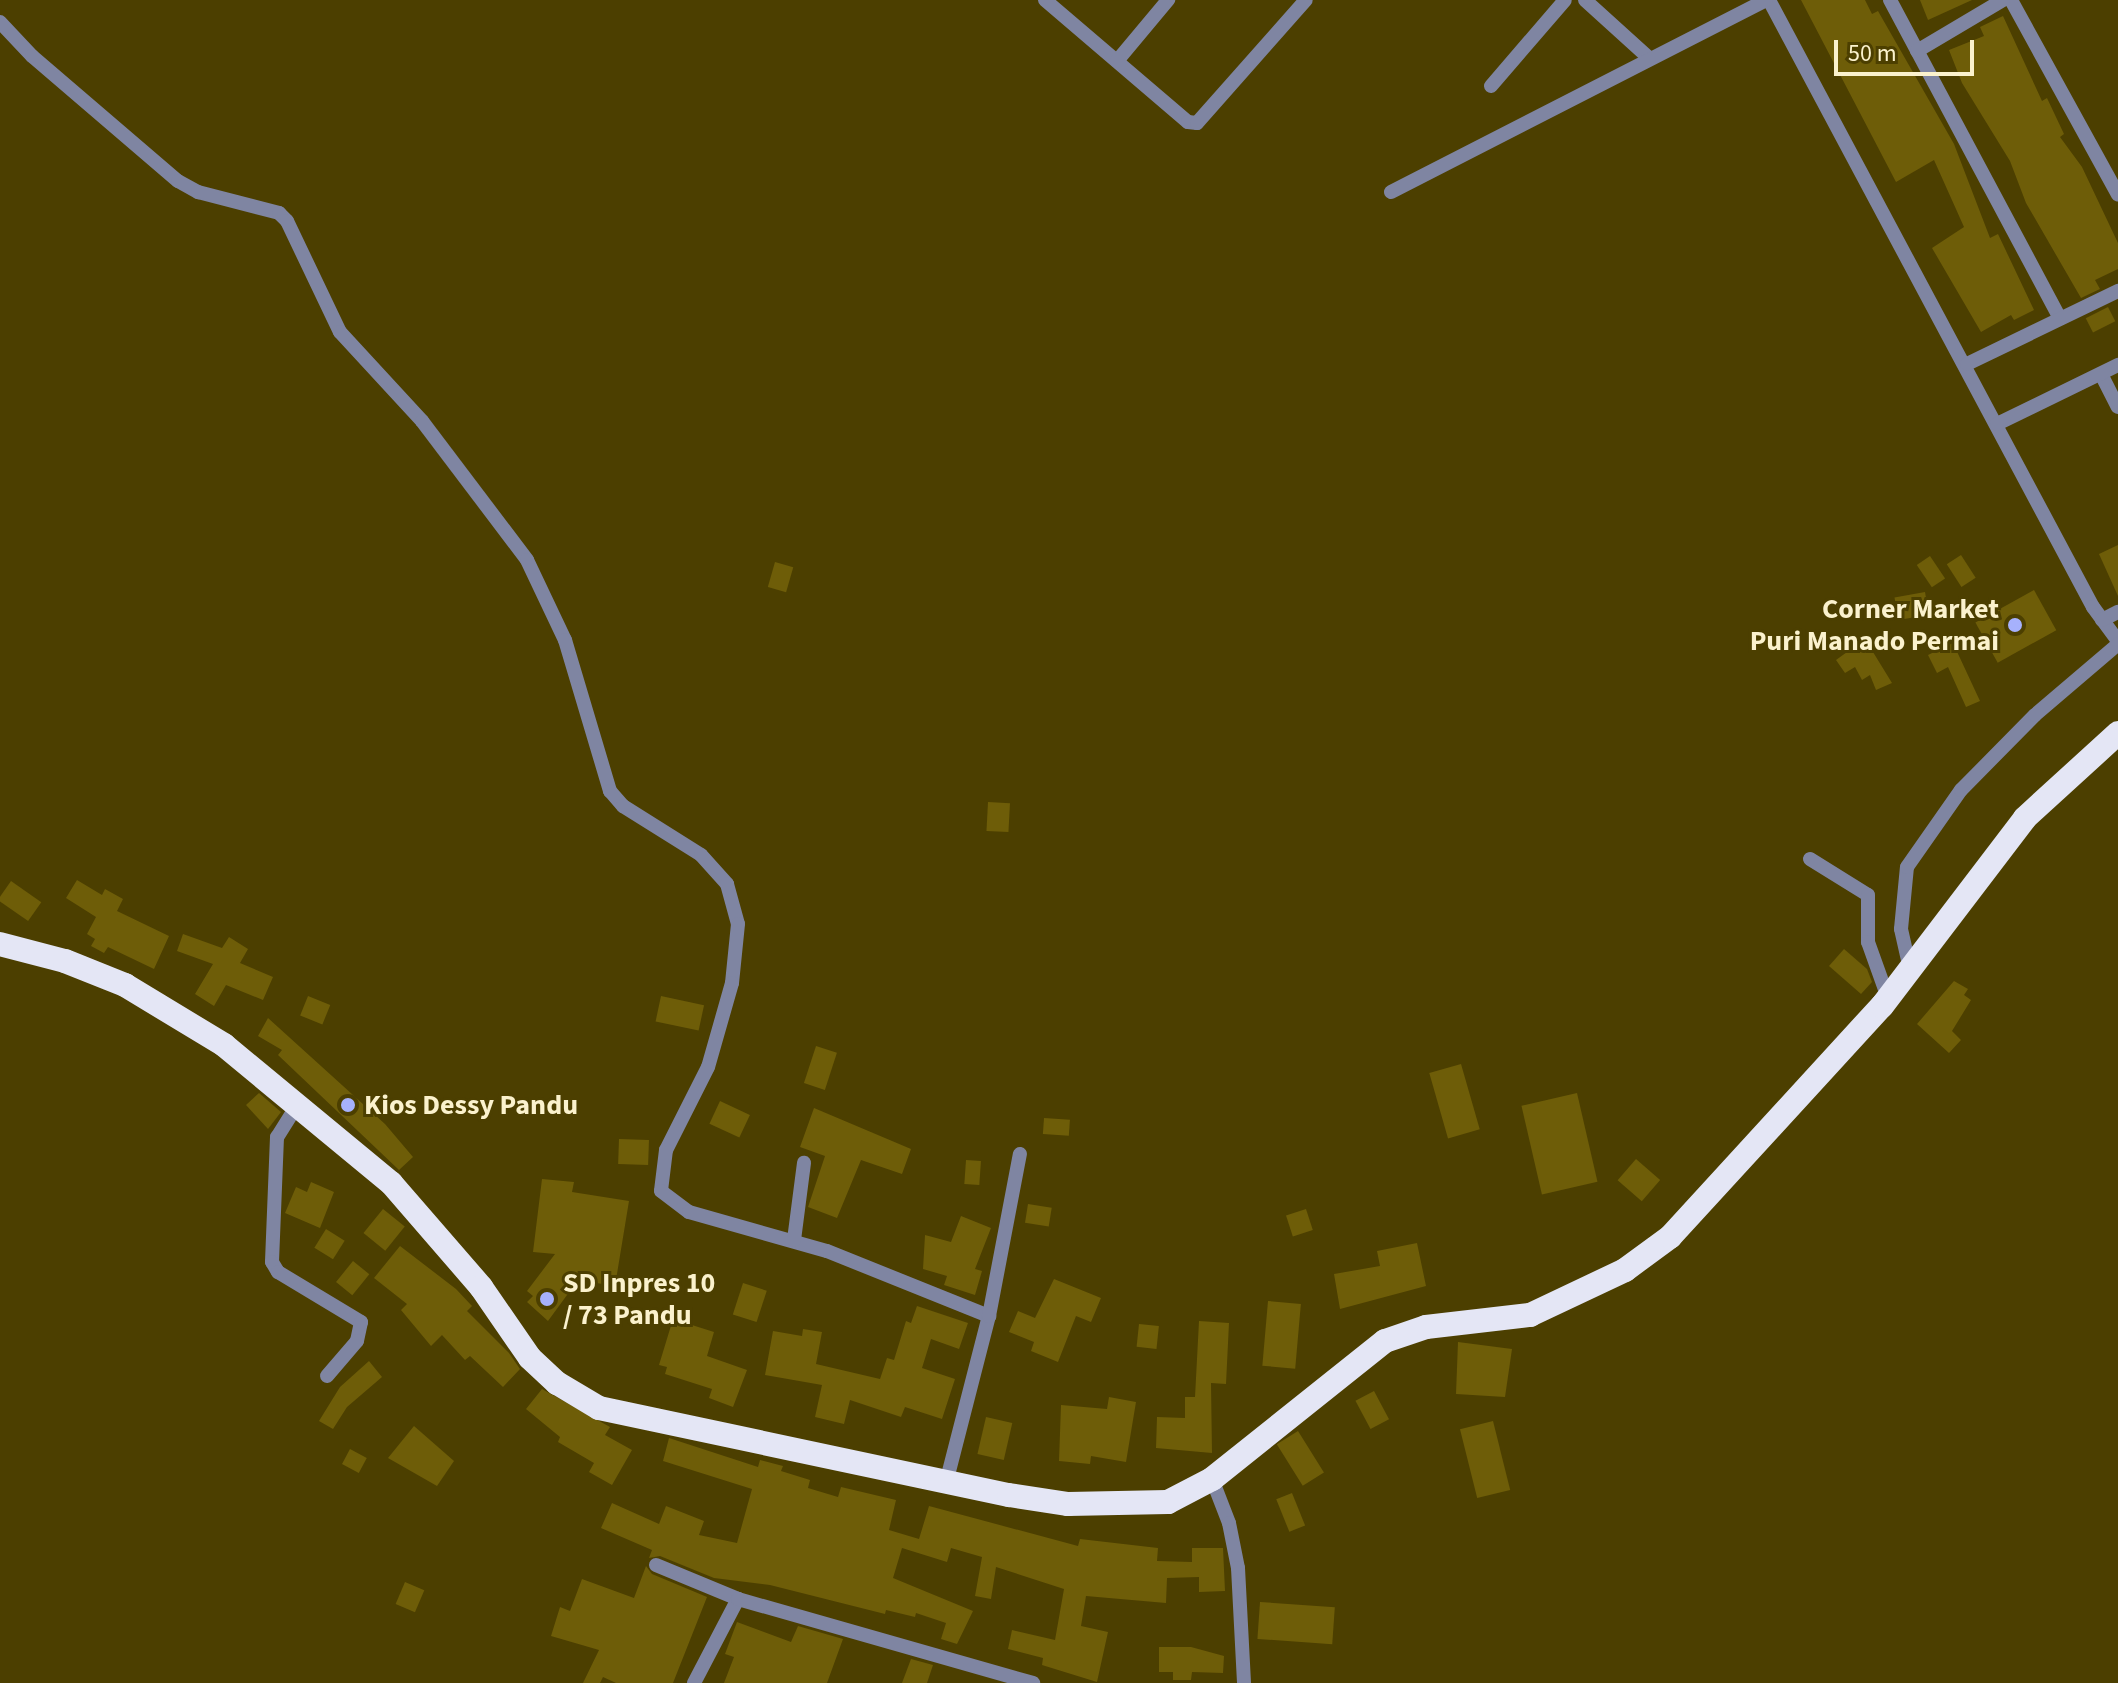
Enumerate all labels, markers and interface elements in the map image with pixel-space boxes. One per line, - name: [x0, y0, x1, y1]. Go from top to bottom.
- scale bar: [1838, 24, 1978, 74]
- text: 50 m: [1848, 36, 1897, 71]
- place label: Corner Market Puri Manado Permai: [1750, 592, 1999, 658]
- marker: Corner Market Puri Manado Permai: [2006, 616, 2024, 634]
- place label: Kios Dessy Pandu: [364, 1088, 578, 1122]
- marker: Kios Dessy Pandu: [339, 1096, 357, 1114]
- place label: SD Inpres 10 / 73 Pandu: [563, 1266, 715, 1332]
- marker: SD Inpres 10 / 73 Pandu: [538, 1290, 556, 1308]

